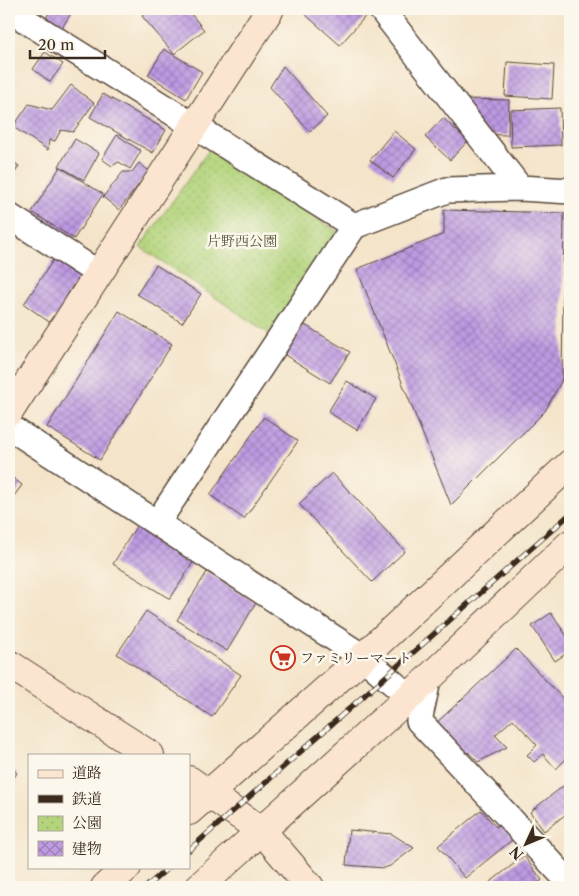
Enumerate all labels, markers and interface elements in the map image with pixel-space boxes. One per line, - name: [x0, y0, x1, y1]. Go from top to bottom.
- scale bar: [30, 28, 105, 60]
- text: 20 m: [38, 35, 74, 54]
- park label: 片野西公園: [207, 232, 277, 250]
- supermarket icon: ファミリーマート: [270, 645, 296, 671]
- place label: ファミリーマート: [300, 649, 412, 667]
- legend: [28, 754, 190, 868]
- text: 道路: [72, 763, 102, 782]
- text: 鉄道: [72, 789, 102, 808]
- text: 公園: [72, 813, 102, 832]
- north arrow: [502, 818, 552, 868]
- text: 建物: [72, 839, 102, 858]
- text: N: [506, 842, 527, 864]

